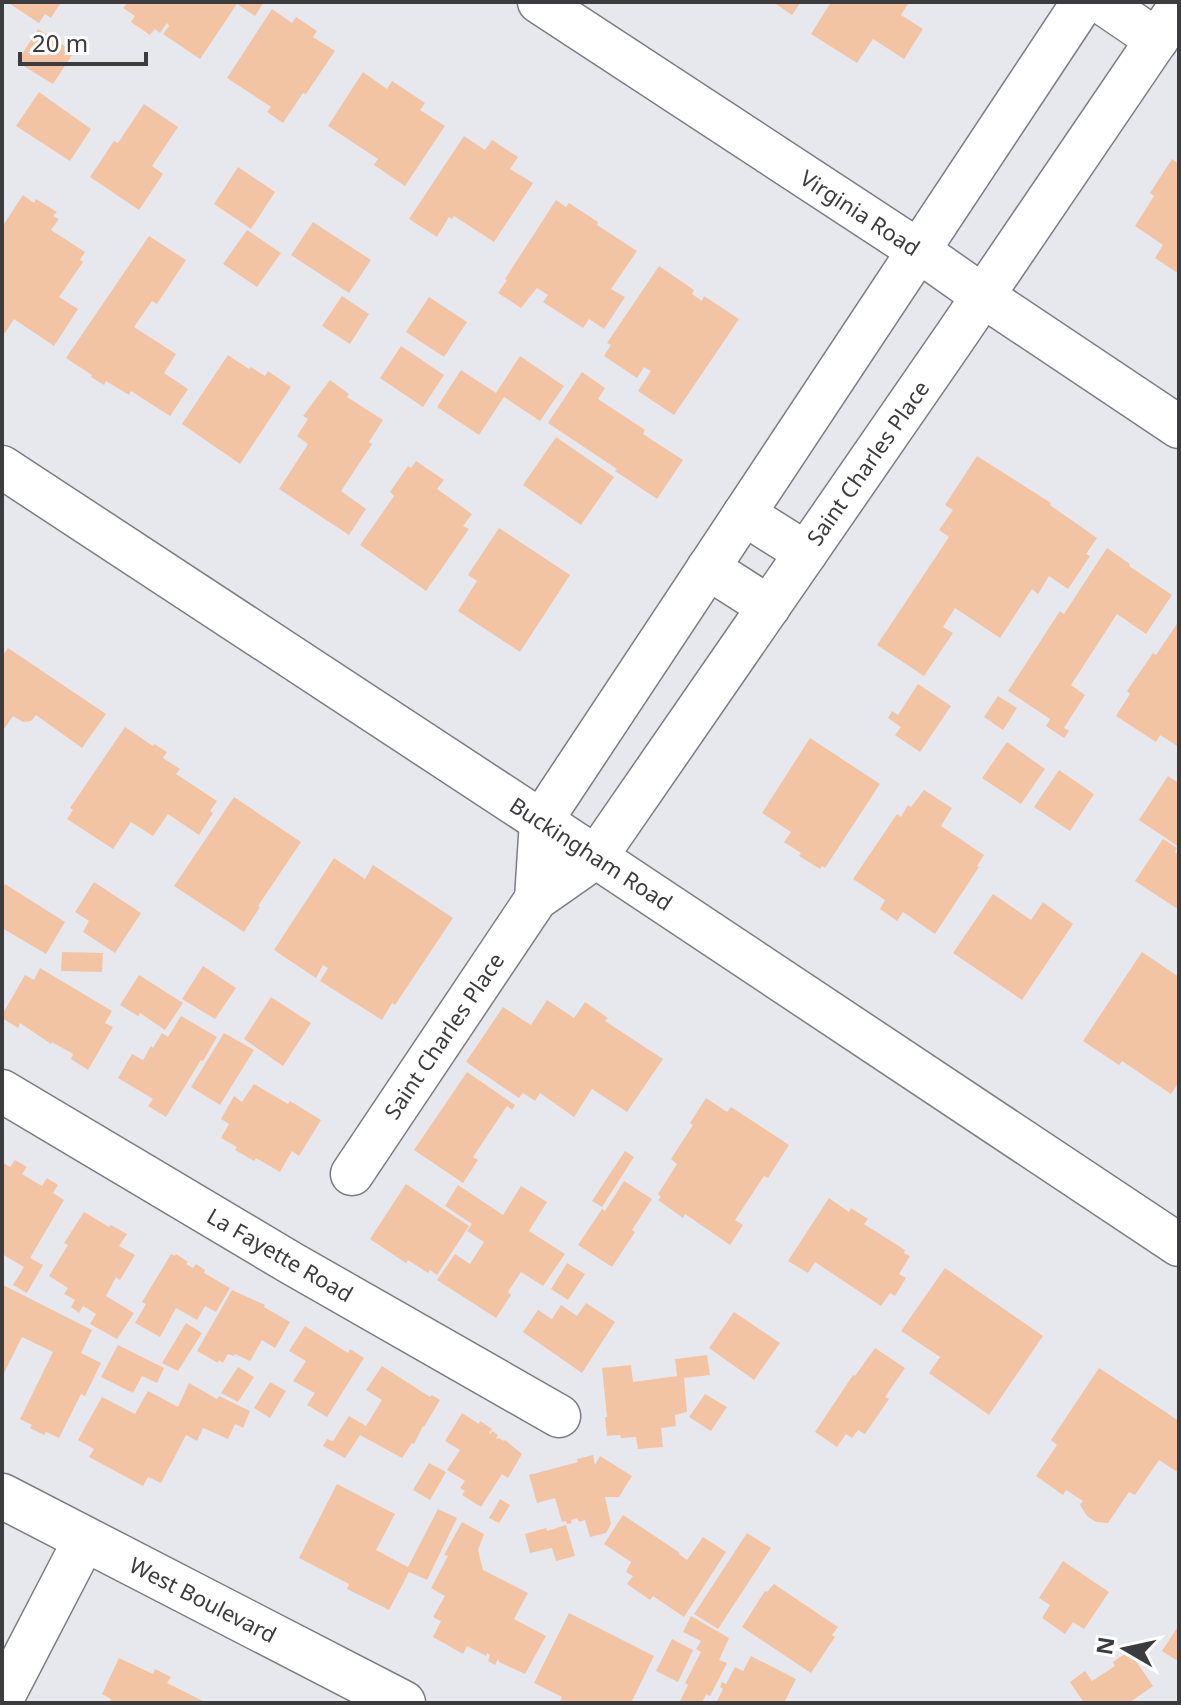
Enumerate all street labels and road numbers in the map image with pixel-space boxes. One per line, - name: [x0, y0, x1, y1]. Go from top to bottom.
- street label: Virginia Road: [795, 162, 926, 262]
- street label: Saint Charles Place: [799, 374, 935, 551]
- street label: Buckingham Road: [504, 789, 679, 917]
- street label: Saint Charles Place: [376, 946, 510, 1125]
- street label: La Fayette Road: [202, 1200, 359, 1308]
- street label: West Boulevard: [125, 1549, 282, 1649]

